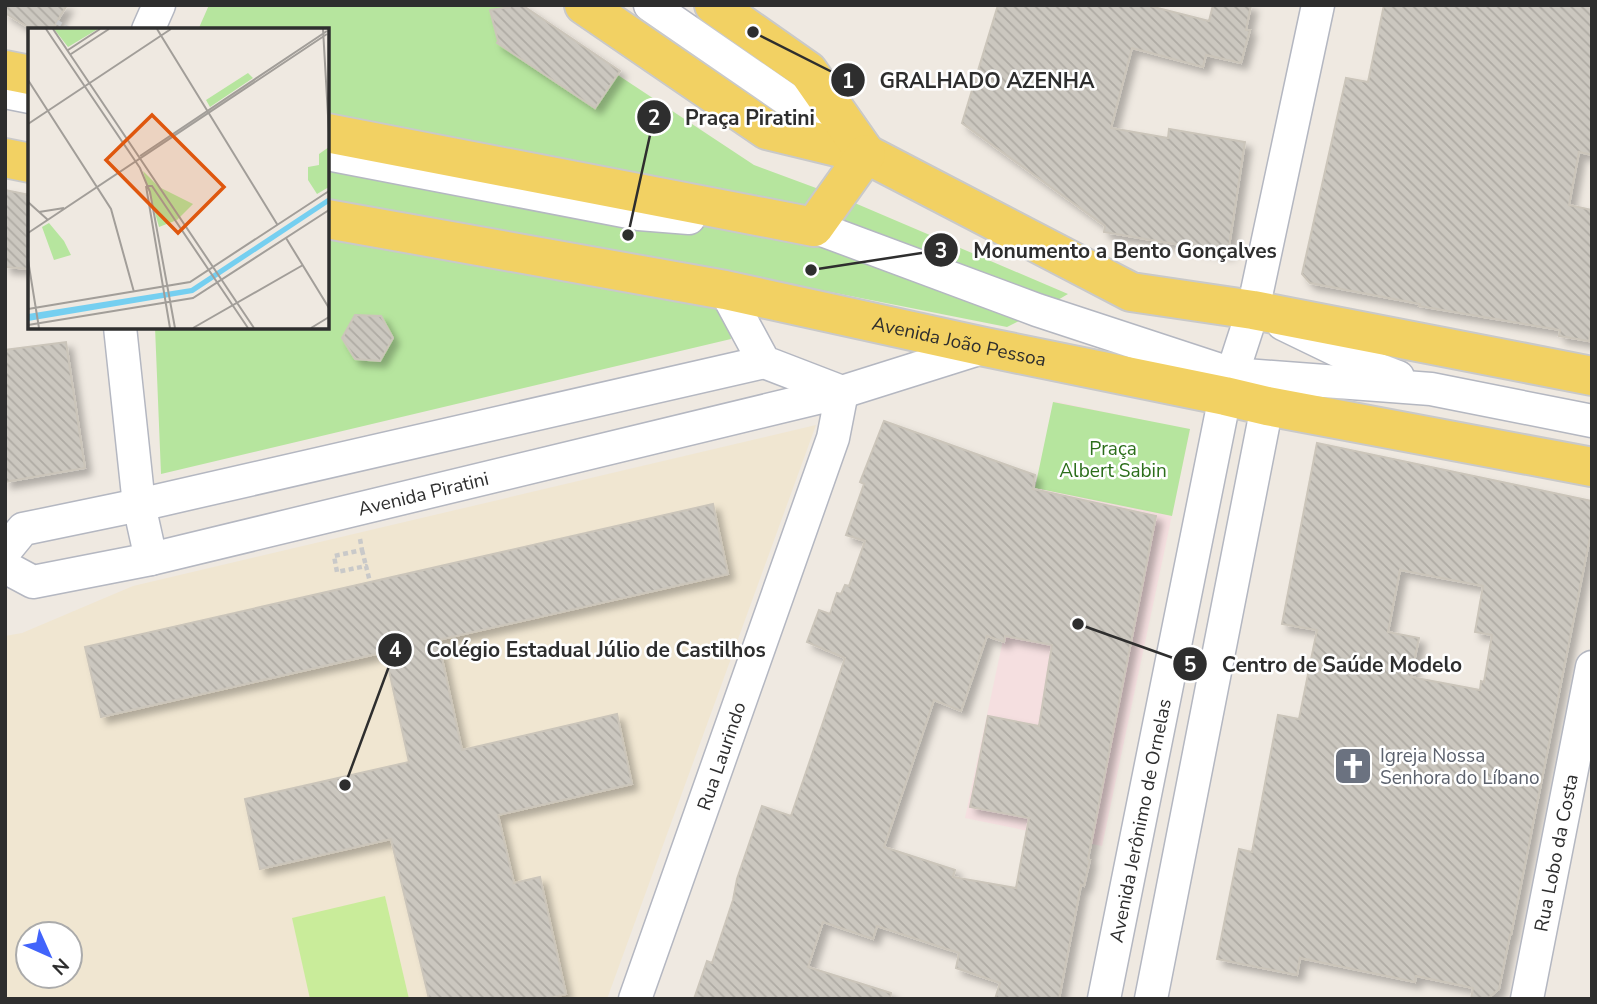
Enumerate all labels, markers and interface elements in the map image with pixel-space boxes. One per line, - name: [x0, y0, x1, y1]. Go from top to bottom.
- inset map: [28, 28, 329, 329]
- callout: GRALHADO AZENHA: [830, 59, 1109, 101]
- text: 1: [842, 67, 854, 95]
- text: GRALHADO AZENHA: [879, 67, 1095, 95]
- callout: Praça Piratini: [636, 96, 829, 138]
- text: 2: [648, 104, 660, 132]
- text: Praça Piratini: [685, 104, 815, 132]
- callout: Monumento a Bento Gonçalves: [924, 229, 1290, 271]
- text: 3: [935, 237, 947, 265]
- text: Monumento a Bento Gonçalves: [973, 237, 1277, 265]
- street label: Avenida João Pessoa: [870, 311, 1048, 373]
- park label: Praça Albert Sabin: [1059, 436, 1167, 484]
- street label: Avenida Piratini: [355, 466, 492, 523]
- callout: Colégio Estadual Júlio de Castilhos: [378, 629, 780, 671]
- text: 4: [389, 636, 402, 664]
- text: Colégio Estadual Júlio de Castilhos: [426, 636, 766, 664]
- callout: Centro de Saúde Modelo: [1173, 643, 1476, 685]
- text: 5: [1184, 651, 1196, 679]
- text: Centro de Saúde Modelo: [1222, 651, 1462, 679]
- street label: Avenida Jerônimo de Ornelas: [1104, 697, 1178, 945]
- street label: Rua Laurindo: [691, 699, 753, 814]
- place label: Igreja Nossa Senhora do Líbano: [1380, 743, 1540, 791]
- church icon: Igreja Nossa Senhora do Líbano: [1332, 745, 1374, 787]
- street label: Rua Lobo da Costa: [1528, 772, 1585, 934]
- north arrow: [14, 920, 84, 990]
- text: N: [46, 952, 75, 981]

